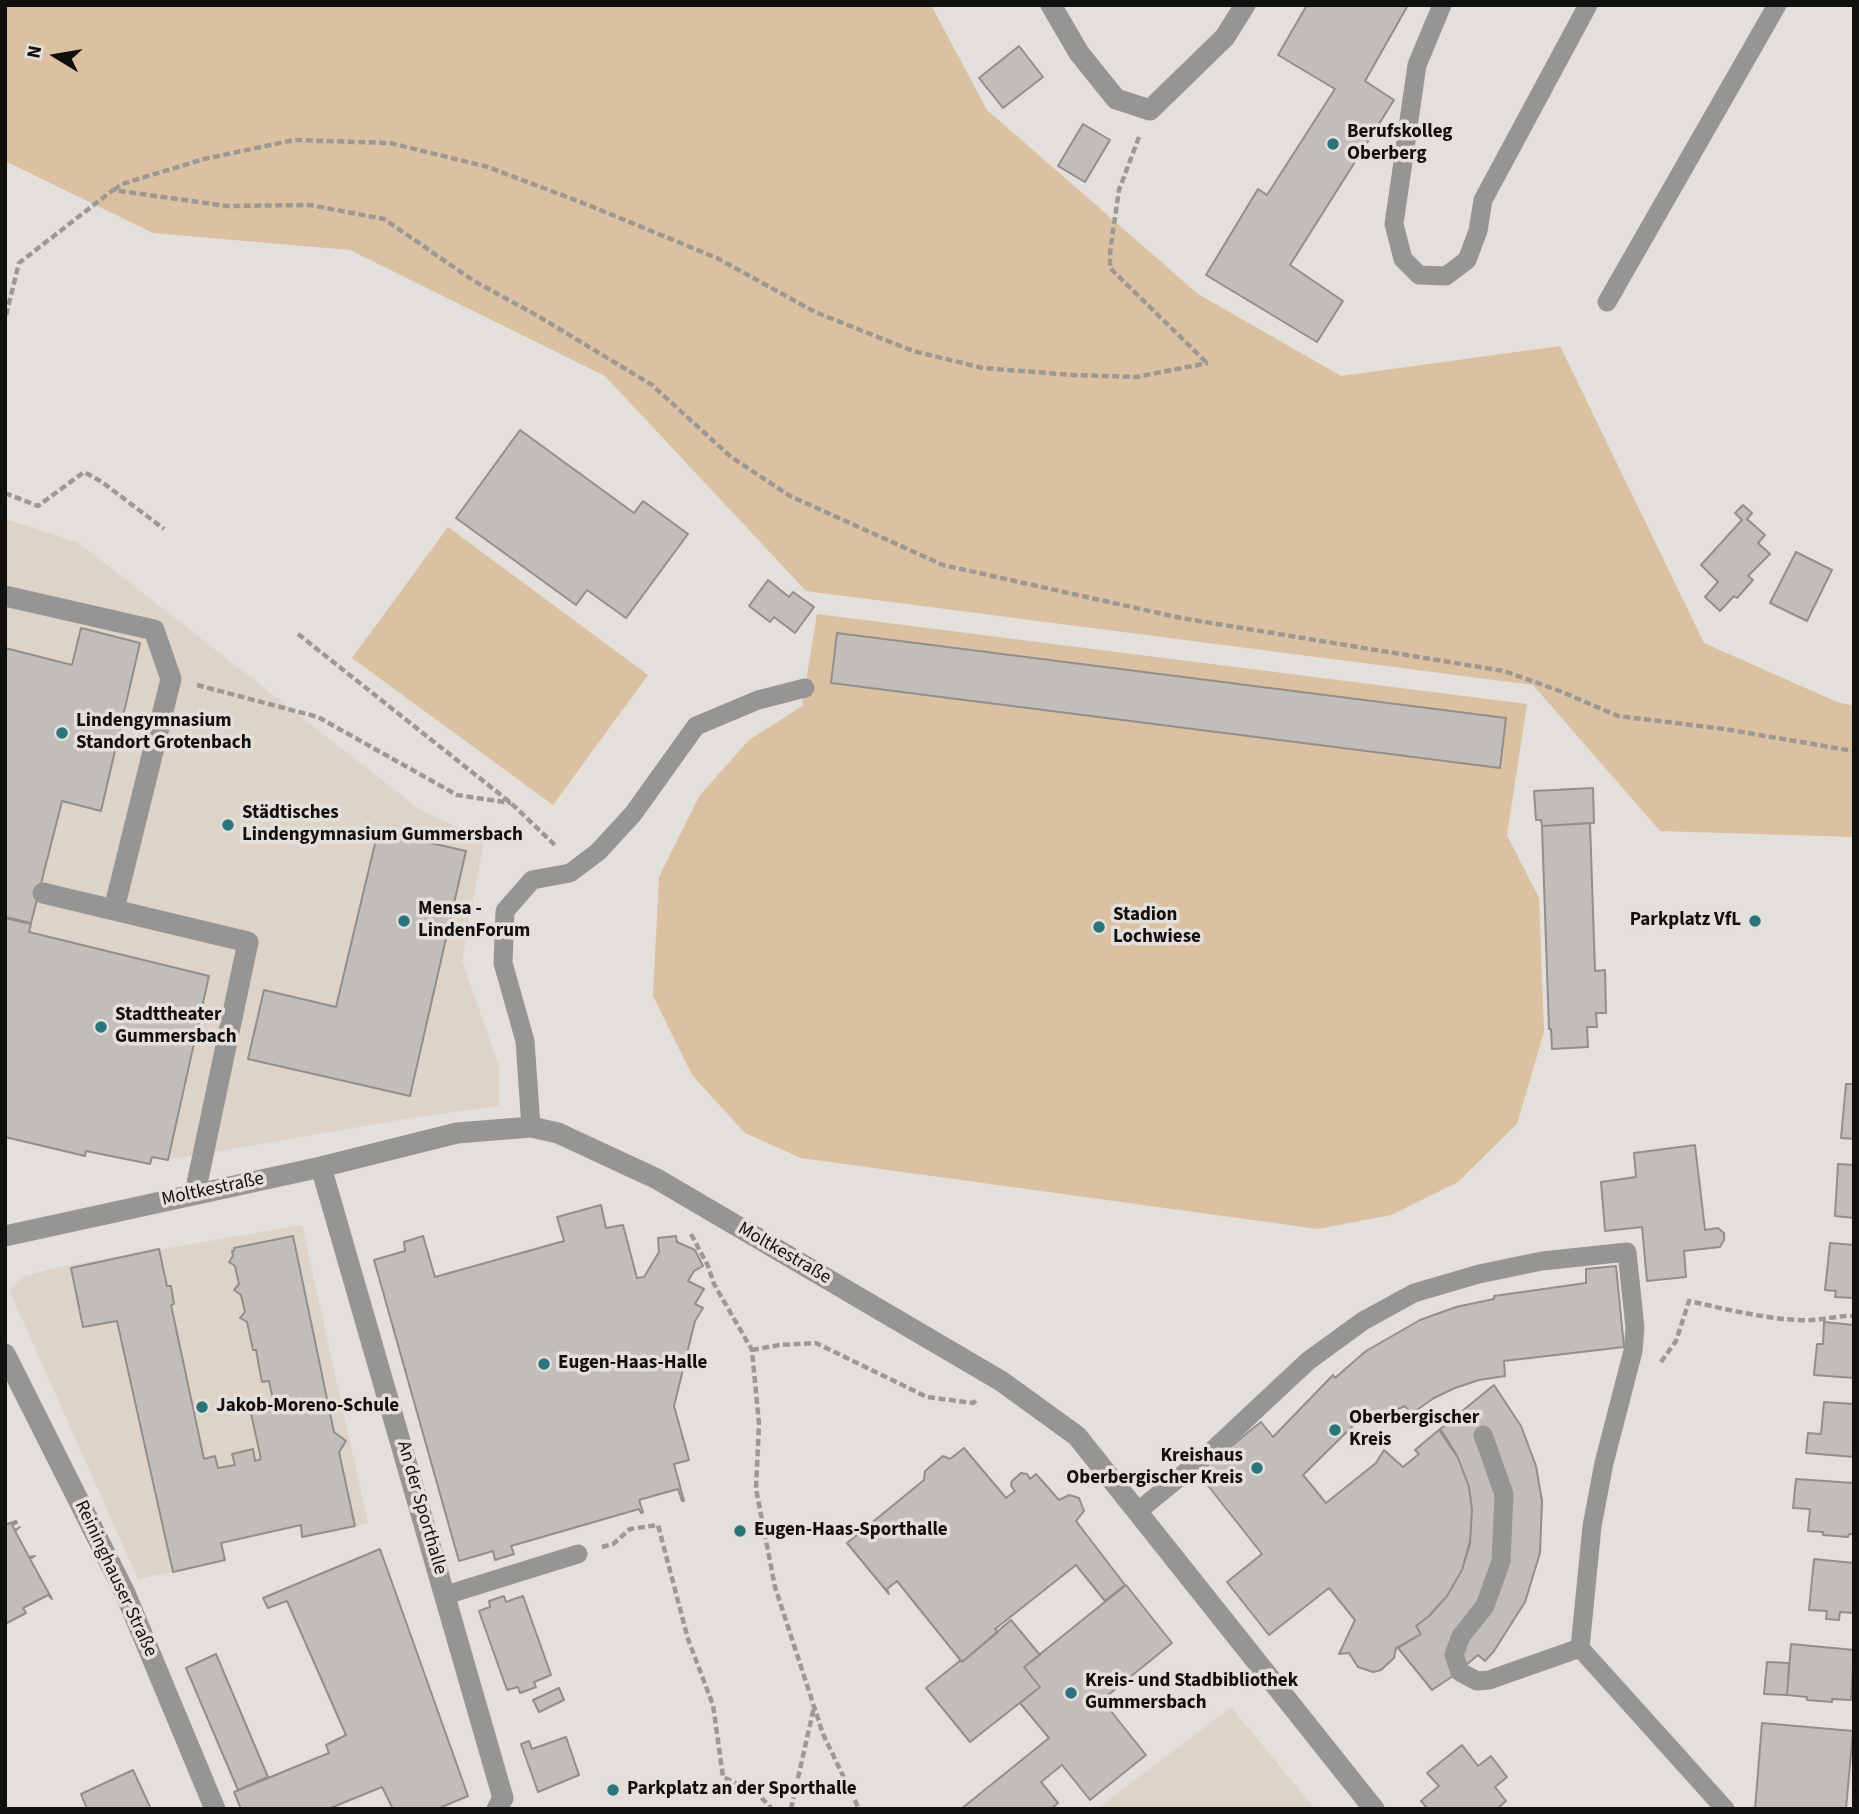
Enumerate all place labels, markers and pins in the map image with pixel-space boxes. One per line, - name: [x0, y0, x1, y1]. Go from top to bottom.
- place label: Berufskolleg Oberberg: [1347, 122, 1453, 166]
- marker: Berufskolleg Oberberg: [1325, 136, 1341, 152]
- place label: Lindengymnasium Standort Grotenbach: [76, 711, 251, 755]
- marker: Lindengymnasium Standort Grotenbach: [54, 725, 70, 741]
- place label: Städtisches Lindengymnasium Gummersbach: [242, 803, 523, 847]
- marker: Städtisches Lindengymnasium Gummersbach: [220, 817, 236, 833]
- place label: Mensa - LindenForum: [418, 899, 530, 943]
- place label: Stadion Lochwiese: [1113, 905, 1201, 949]
- place label: Parkplatz VfL: [1630, 910, 1741, 932]
- marker: Mensa - LindenForum: [396, 913, 412, 929]
- marker: Parkplatz VfL: [1747, 913, 1763, 929]
- marker: Stadion Lochwiese: [1091, 919, 1107, 935]
- place label: Stadttheater Gummersbach: [115, 1005, 237, 1049]
- marker: Stadttheater Gummersbach: [93, 1019, 109, 1035]
- place label: Eugen-Haas-Halle: [558, 1353, 707, 1375]
- marker: Eugen-Haas-Halle: [536, 1356, 552, 1372]
- place label: Jakob-Moreno-Schule: [216, 1396, 399, 1418]
- marker: Jakob-Moreno-Schule: [194, 1399, 210, 1415]
- place label: Oberbergischer Kreis: [1349, 1408, 1479, 1452]
- marker: Oberbergischer Kreis: [1327, 1422, 1343, 1438]
- place label: Kreishaus Oberbergischer Kreis: [1066, 1446, 1243, 1490]
- marker: Kreishaus Oberbergischer Kreis: [1249, 1460, 1265, 1476]
- place label: Eugen-Haas-Sporthalle: [754, 1520, 948, 1542]
- marker: Eugen-Haas-Sporthalle: [732, 1523, 748, 1539]
- place label: Kreis- und Stadbibliothek Gummersbach: [1085, 1671, 1298, 1715]
- marker: Kreis- und Stadbibliothek Gummersbach: [1063, 1685, 1079, 1701]
- place label: Parkplatz an der Sporthalle: [627, 1779, 857, 1801]
- marker: Parkplatz an der Sporthalle: [605, 1782, 621, 1798]

